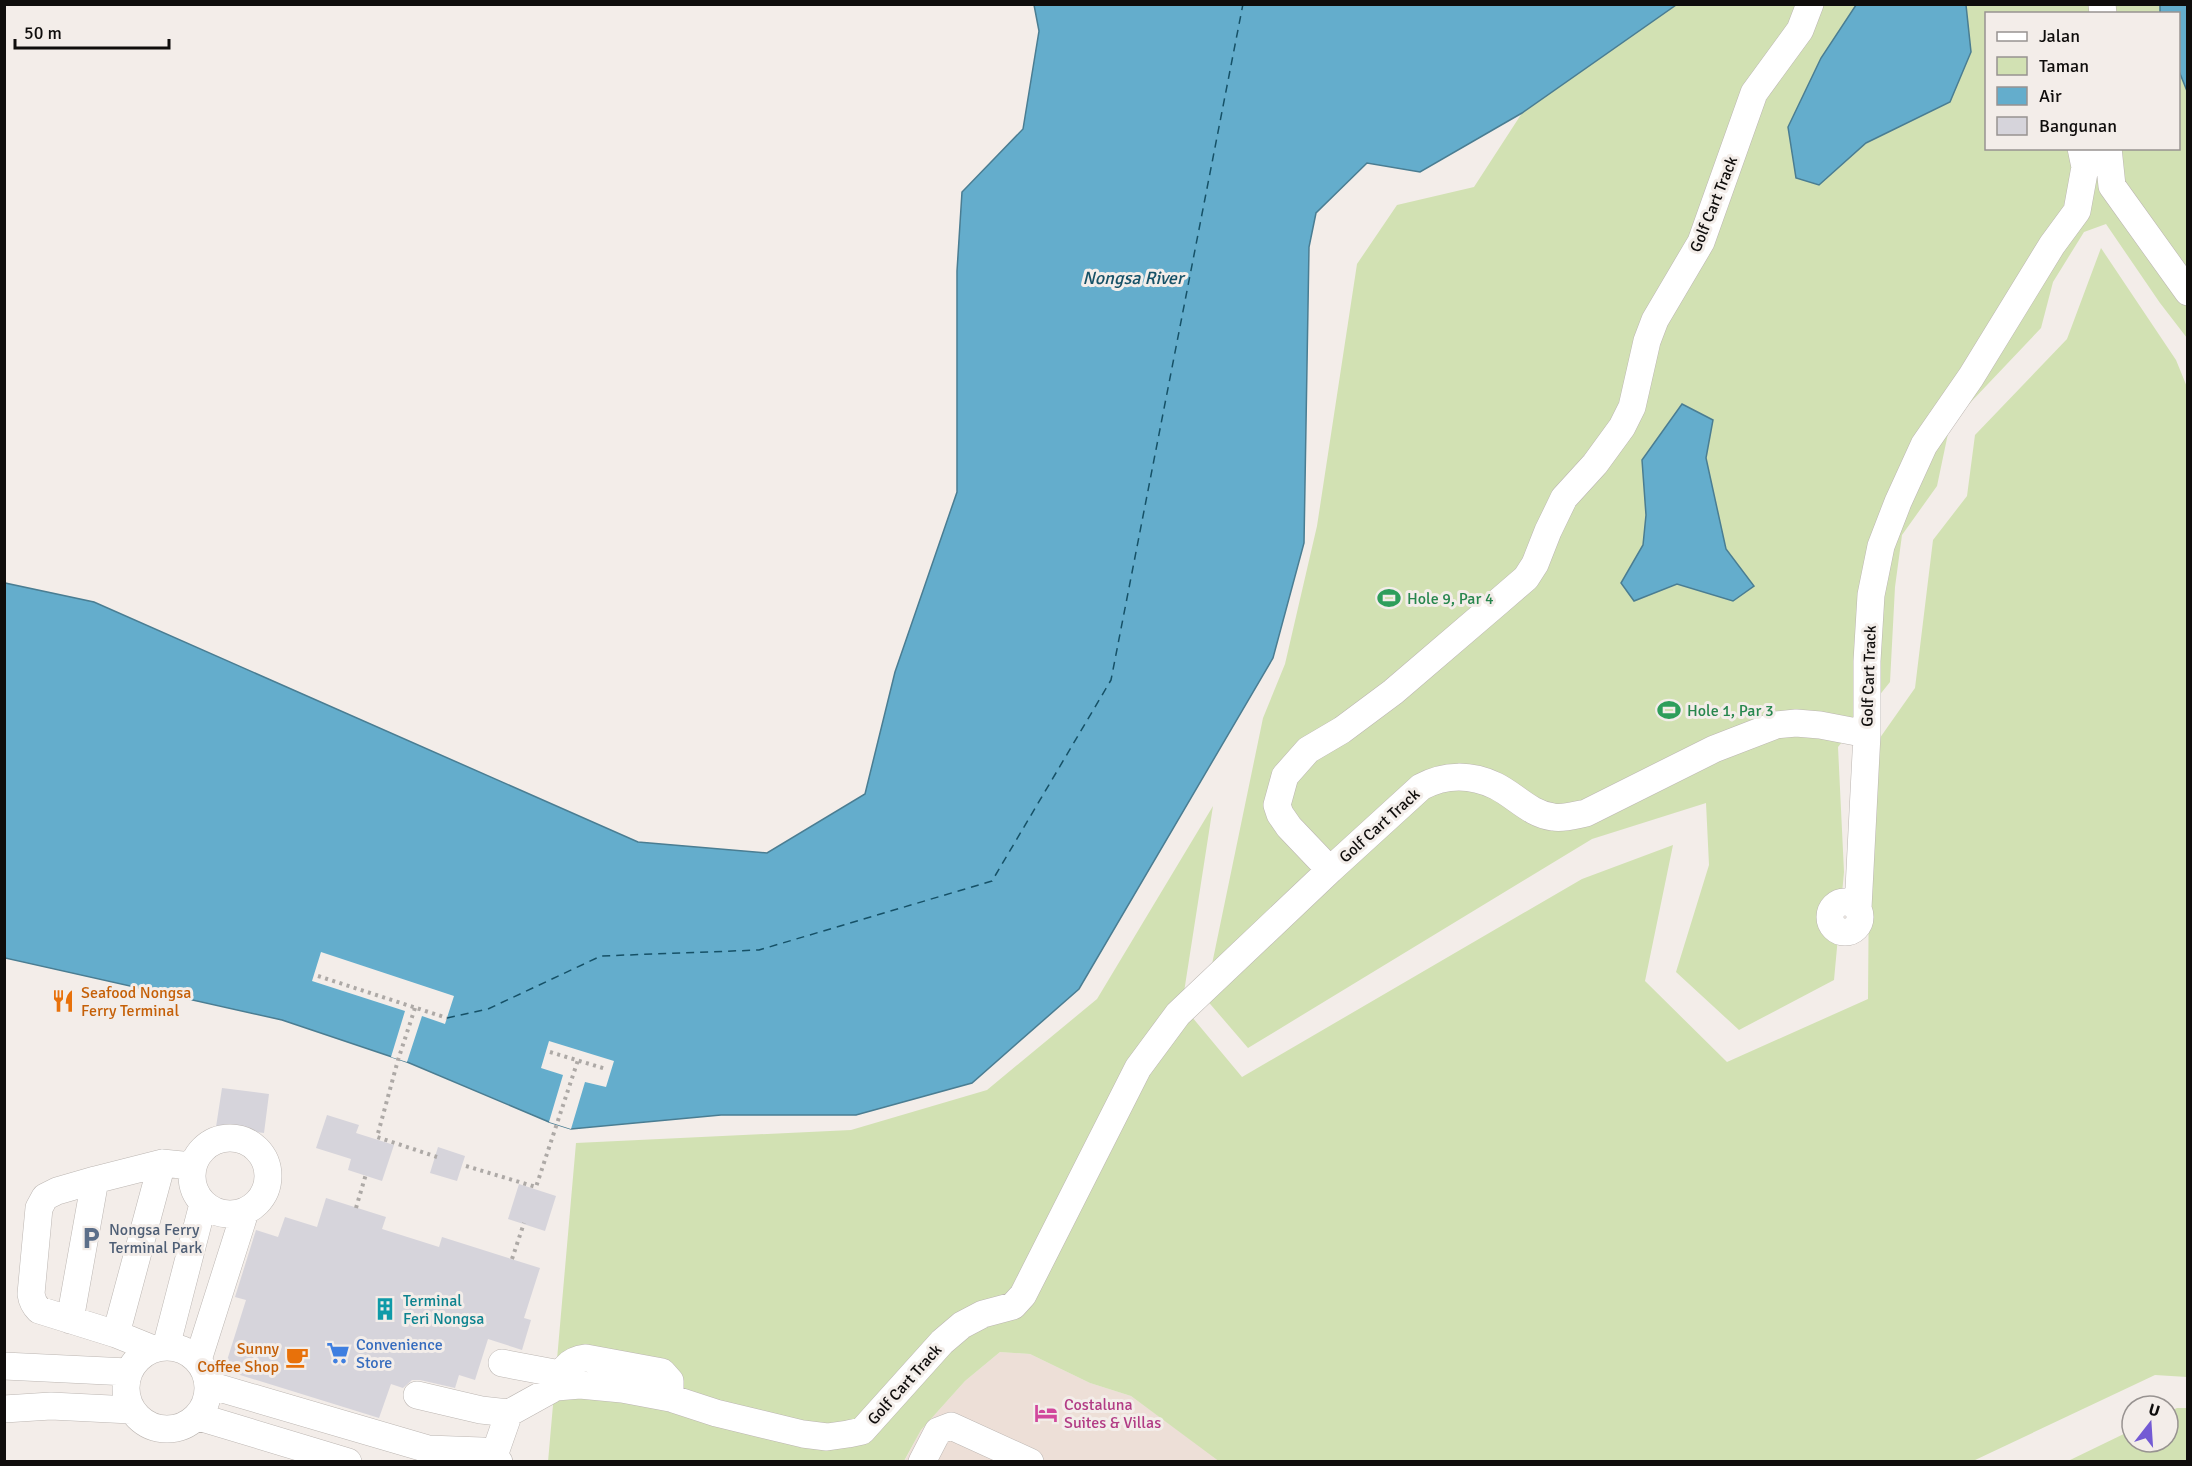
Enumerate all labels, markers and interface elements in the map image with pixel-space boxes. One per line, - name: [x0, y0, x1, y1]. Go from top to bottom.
- scale bar: [15, 12, 170, 50]
- legend: [1985, 12, 2180, 150]
- text: 50 m: [24, 22, 62, 44]
- text: Jalan: [2039, 25, 2080, 47]
- text: Taman: [2039, 55, 2089, 77]
- text: Air: [2039, 85, 2062, 107]
- text: Bangunan: [2039, 115, 2117, 137]
- street label: Golf Cart Track: [1686, 154, 1742, 255]
- water label: Nongsa River: [1083, 267, 1186, 289]
- sports icon: Hole 9, Par 4: [1376, 585, 1402, 611]
- place label: Hole 9, Par 4: [1407, 589, 1494, 609]
- street label: Golf Cart Track: [1857, 625, 1881, 727]
- sports icon: Hole 1, Par 3: [1656, 697, 1682, 723]
- place label: Hole 1, Par 3: [1687, 701, 1774, 721]
- street label: Golf Cart Track: [1335, 784, 1424, 867]
- place label: Seafood Nongsa Ferry Terminal: [81, 983, 191, 1021]
- restaurant icon: Seafood Nongsa Ferry Terminal: [50, 988, 76, 1014]
- place label: Nongsa Ferry Terminal Park: [109, 1220, 202, 1258]
- parking icon: Nongsa Ferry Terminal Park: [78, 1225, 104, 1251]
- place label: Terminal Feri Nongsa: [403, 1291, 484, 1329]
- building icon: Terminal Feri Nongsa: [372, 1296, 398, 1322]
- place label: Convenience Store: [356, 1335, 443, 1373]
- place label: Sunny Coffee Shop: [197, 1339, 280, 1377]
- supermarket icon: Convenience Store: [325, 1340, 351, 1366]
- street label: Golf Cart Track: [863, 1340, 946, 1429]
- cafe icon: Sunny Coffee Shop: [284, 1344, 310, 1370]
- north arrow: [2120, 1394, 2180, 1454]
- place label: Costaluna Suites & Villas: [1064, 1395, 1161, 1433]
- text: U: [2146, 1399, 2162, 1422]
- hotel icon: Costaluna Suites & Villas: [1033, 1400, 1059, 1426]

